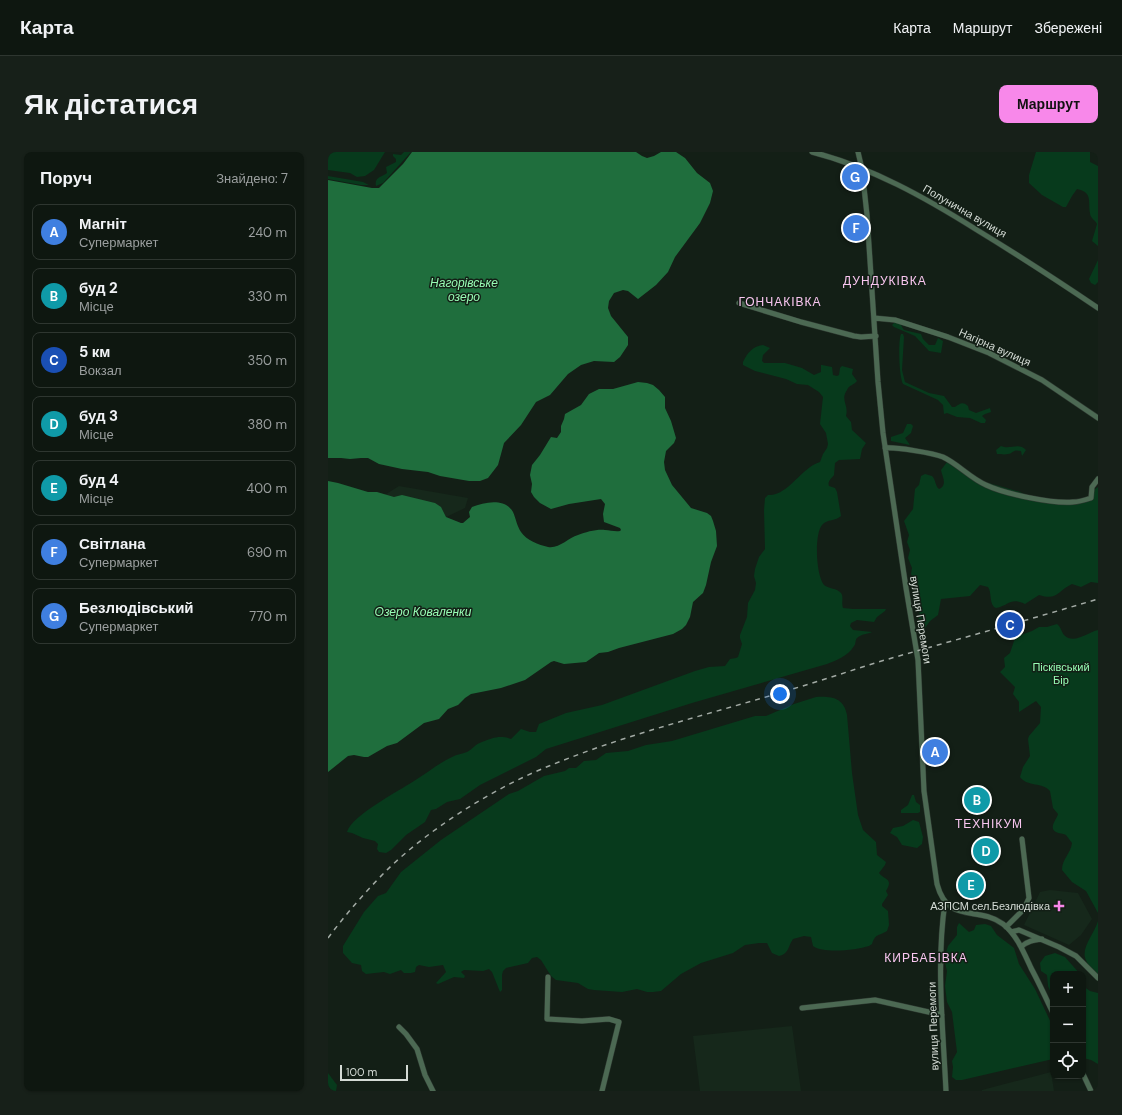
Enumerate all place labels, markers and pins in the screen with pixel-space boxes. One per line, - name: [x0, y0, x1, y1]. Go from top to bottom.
- pin: G: [842, 162, 868, 192]
- pin: F: [843, 213, 869, 243]
- pin: C: [997, 610, 1023, 640]
- pin: A: [922, 737, 948, 767]
- pin: B: [964, 785, 990, 815]
- pin: D: [973, 836, 999, 866]
- pin: E: [958, 870, 984, 900]
- place label: АЗПСМ сел.Безлюдівка: [930, 899, 1051, 913]
- marker: АЗПСМ сел.Безлюдівка: [1053, 900, 1065, 912]

